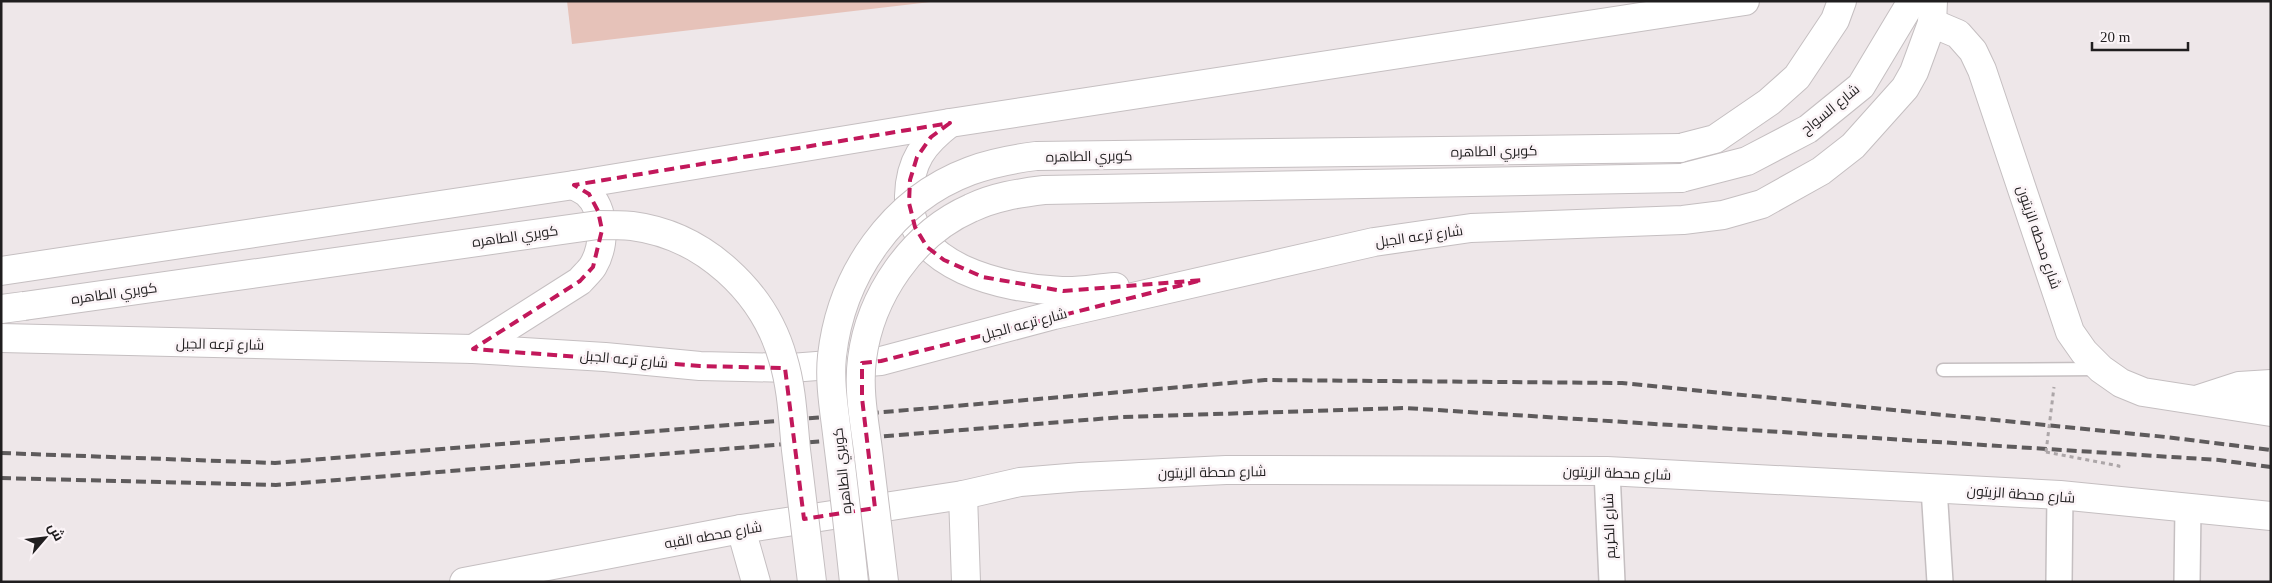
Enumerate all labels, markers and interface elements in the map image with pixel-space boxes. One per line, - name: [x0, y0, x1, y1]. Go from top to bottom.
- scale bar: [2092, 20, 2188, 52]
- text: 20 m: [2100, 29, 2131, 45]
- street label: شارع السواح: [1798, 81, 1863, 138]
- street label: كوبري الطاهره: [1451, 143, 1537, 164]
- street label: كوبري الطاهره: [1046, 148, 1132, 169]
- street label: شارع محطه الزيتون: [2013, 184, 2063, 291]
- street label: كوبري الطاهره: [471, 223, 560, 254]
- street label: شارع ترعه الجبل: [1374, 223, 1464, 251]
- street label: كوبري الطاهره: [70, 280, 159, 311]
- street label: شارع ترعه الجبل: [979, 306, 1069, 344]
- street label: شارع ترعه الجبل: [176, 336, 264, 354]
- street label: شارع ترعه الجبل: [579, 348, 669, 372]
- street label: كوبري الطاهره: [831, 427, 858, 515]
- street label: شارع محطة الزيتون: [1158, 464, 1266, 482]
- street label: شارع محطة الزيتون: [1563, 464, 1671, 484]
- street label: شارع محطة الزيتون: [1966, 483, 2076, 507]
- street label: شارع الكريم: [1601, 493, 1620, 559]
- north arrow: [20, 513, 70, 563]
- text: ش: [44, 520, 68, 544]
- street label: شارع محطه القبه: [663, 520, 763, 552]

